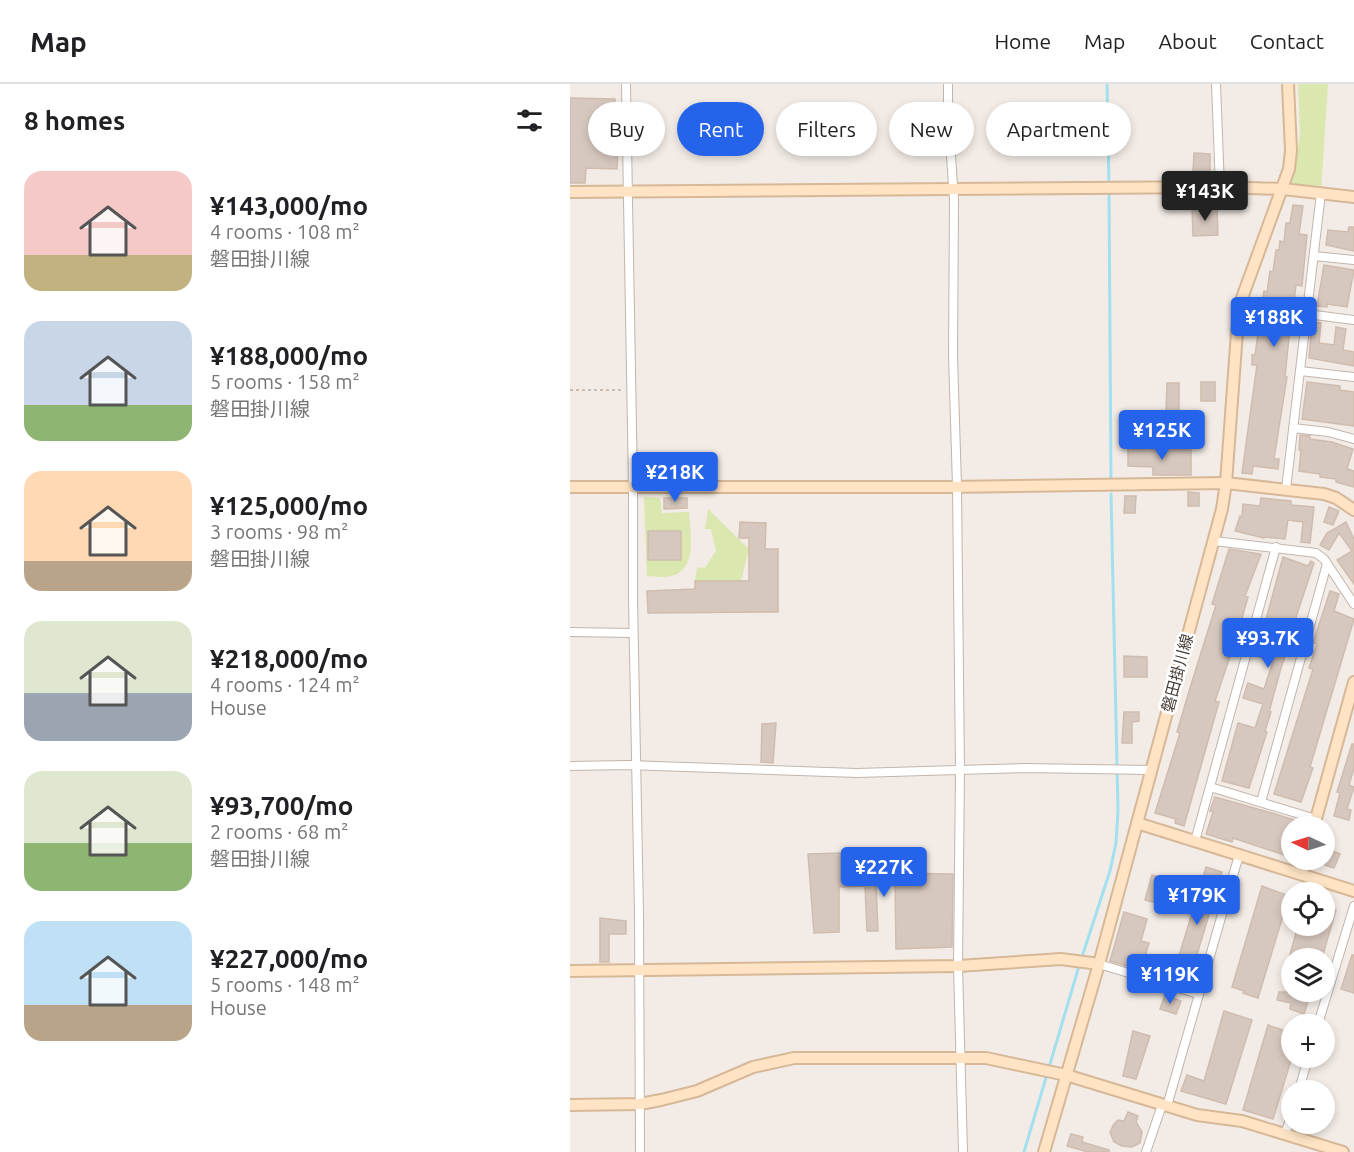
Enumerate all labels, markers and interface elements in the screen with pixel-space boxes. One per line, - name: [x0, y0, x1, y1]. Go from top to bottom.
- text: Map: [30, 26, 87, 57]
- text: Home: [994, 29, 1051, 53]
- text: Map: [1084, 29, 1125, 53]
- text: About: [1158, 29, 1217, 53]
- text: Contact: [1250, 29, 1324, 53]
- chip: Buy: [588, 102, 665, 156]
- chip: Rent: [677, 102, 764, 156]
- chip: Filters: [776, 102, 877, 156]
- chip: New: [889, 102, 974, 156]
- chip: Apartment: [986, 102, 1131, 156]
- icon: filters: [513, 104, 546, 137]
- text: 8 homes: [24, 106, 125, 135]
- pin: ¥143K: [1163, 171, 1247, 222]
- text: ¥143K: [1176, 179, 1234, 202]
- text: ¥143,000/mo: [210, 191, 368, 220]
- icon: home: [72, 195, 144, 267]
- text: 4 rooms · 108 m²: [210, 220, 360, 243]
- text: 磐田掛川線: [210, 247, 310, 270]
- pin: ¥188K: [1232, 297, 1316, 348]
- text: ¥188K: [1245, 305, 1303, 328]
- text: ¥188,000/mo: [210, 341, 368, 370]
- icon: home: [72, 345, 144, 417]
- text: 5 rooms · 158 m²: [210, 370, 360, 393]
- text: 磐田掛川線: [210, 397, 310, 420]
- pin: ¥125K: [1120, 410, 1204, 461]
- text: ¥125K: [1133, 418, 1191, 441]
- pin: ¥218K: [633, 452, 717, 503]
- text: ¥218K: [646, 460, 704, 483]
- text: ¥125,000/mo: [210, 491, 368, 520]
- icon: home: [72, 495, 144, 567]
- text: 3 rooms · 98 m²: [210, 520, 348, 543]
- text: 磐田掛川線: [210, 547, 310, 570]
- pin: ¥93.7K: [1219, 618, 1317, 669]
- text: ¥93.7K: [1236, 626, 1300, 649]
- street label: 磐田掛川線: [1158, 632, 1196, 714]
- text: ¥218,000/mo: [210, 644, 368, 673]
- icon: home: [72, 645, 144, 717]
- text: 4 rooms · 124 m²: [210, 673, 360, 696]
- text: House: [210, 696, 267, 719]
- text: ¥93,700/mo: [210, 791, 353, 820]
- icon: home: [72, 795, 144, 867]
- north arrow: [1281, 816, 1335, 870]
- map controls: [1281, 816, 1335, 1134]
- text: 2 rooms · 68 m²: [210, 820, 348, 843]
- text: 磐田掛川線: [210, 847, 310, 870]
- pin: ¥227K: [842, 847, 926, 898]
- text: ¥227K: [855, 855, 913, 878]
- pin: ¥179K: [1155, 875, 1239, 926]
- button: locate: [1281, 882, 1335, 936]
- text: ¥179K: [1168, 883, 1226, 906]
- text: ¥227,000/mo: [210, 944, 368, 973]
- icon: home: [72, 945, 144, 1017]
- button: layers: [1281, 948, 1335, 1002]
- pin: ¥119K: [1128, 954, 1212, 1005]
- text: ¥119K: [1141, 962, 1199, 985]
- text: 5 rooms · 148 m²: [210, 973, 360, 996]
- text: House: [210, 996, 267, 1019]
- button: +: [1281, 1014, 1335, 1068]
- button: −: [1281, 1080, 1335, 1134]

